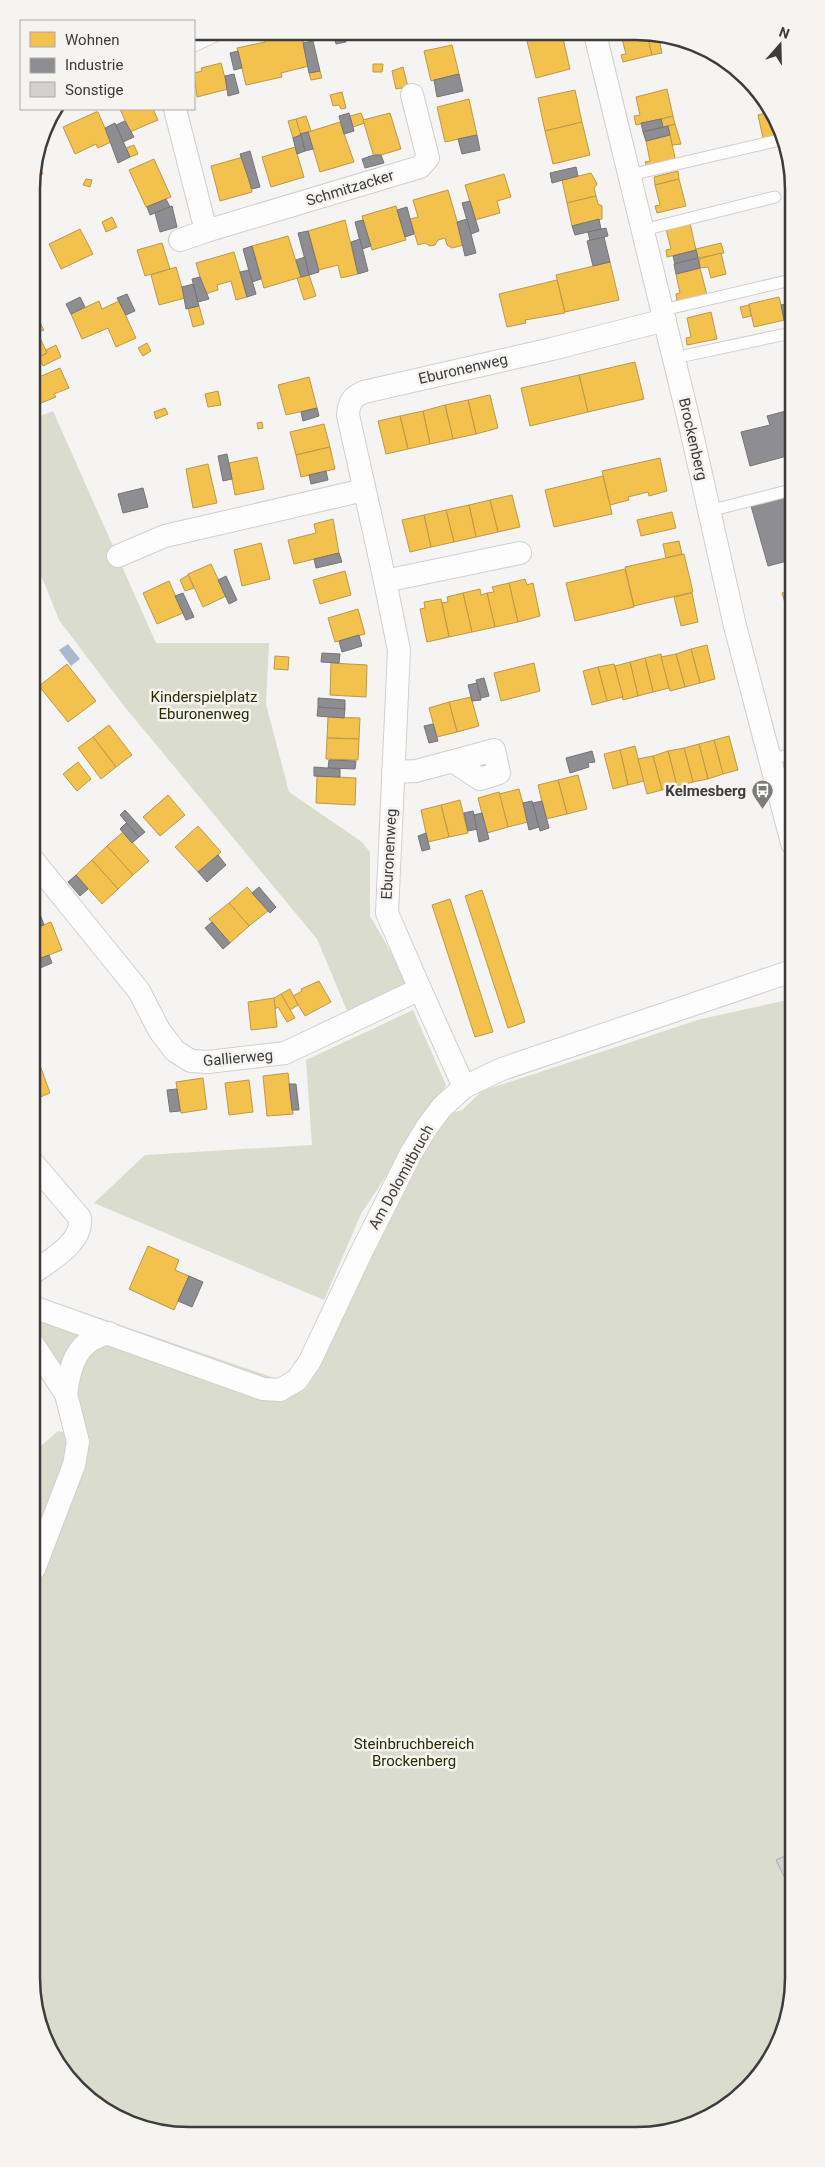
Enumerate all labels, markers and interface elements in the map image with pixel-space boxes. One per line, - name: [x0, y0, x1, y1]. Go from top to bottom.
- legend: [20, 20, 195, 110]
- north arrow: [755, 20, 805, 70]
- text: N: [777, 24, 792, 42]
- text: Wohnen: [65, 31, 119, 49]
- text: Industrie: [65, 56, 123, 74]
- text: Sonstige: [65, 81, 123, 99]
- street label: Schmitzacker: [304, 166, 396, 210]
- street label: Eburonenweg: [417, 350, 509, 388]
- street label: Brockenberg: [675, 396, 711, 482]
- park label: Kinderspielplatz Eburonenweg: [151, 688, 257, 723]
- bus stop icon: Kelmesberg: [750, 779, 774, 810]
- place label: Kelmesberg: [665, 782, 746, 800]
- street label: Eburonenweg: [378, 808, 400, 900]
- street label: Gallierweg: [202, 1046, 274, 1070]
- street label: Am Dolomitbruch: [365, 1122, 437, 1232]
- park label: Steinbruchbereich Brockenberg: [354, 1735, 474, 1770]

